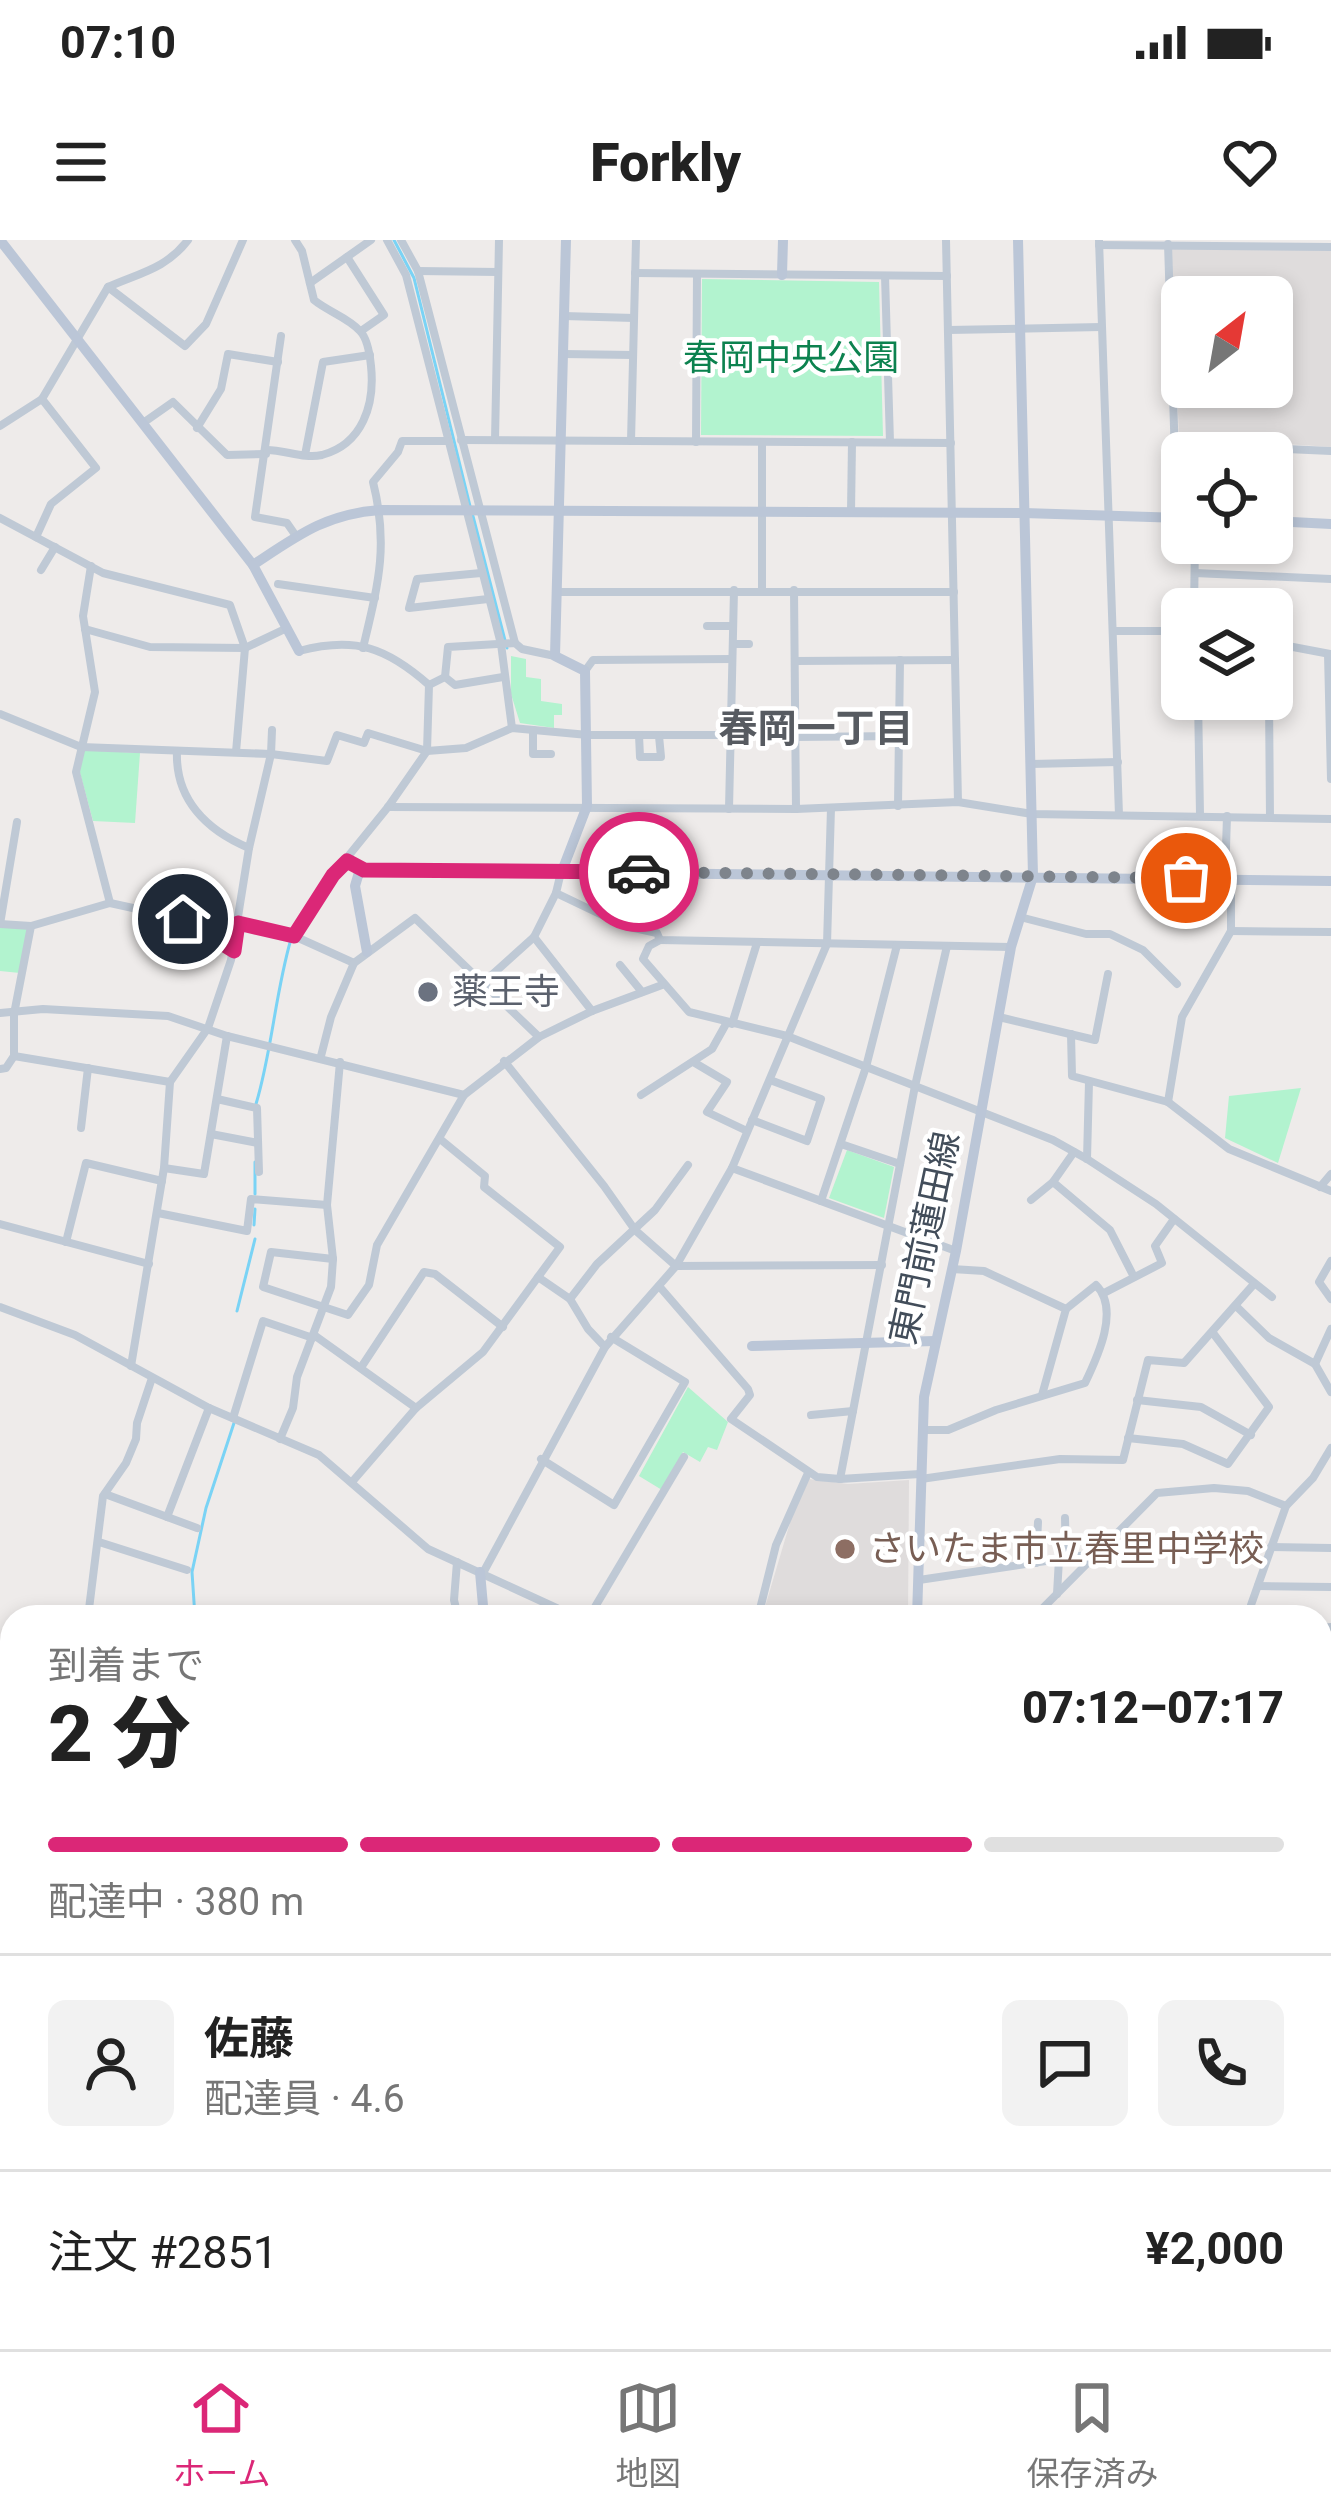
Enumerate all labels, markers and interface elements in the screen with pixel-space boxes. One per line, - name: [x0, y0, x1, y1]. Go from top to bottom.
- text: 07:10: [60, 16, 176, 69]
- icon: menu: [48, 129, 114, 195]
- icon: heart: [1217, 129, 1283, 195]
- text: Forkly: [590, 131, 741, 194]
- north arrow: [1161, 276, 1293, 408]
- map controls: [1161, 276, 1293, 720]
- park label: 春岡中央公園: [683, 337, 899, 379]
- button: locate: [1161, 432, 1293, 564]
- button: layers: [1161, 588, 1293, 720]
- district label: 春岡一丁目: [718, 706, 914, 752]
- courier: [579, 812, 699, 932]
- pin: [1135, 827, 1237, 929]
- icon: car: [606, 839, 672, 905]
- icon: bag: [1153, 845, 1219, 911]
- pin: [132, 868, 234, 970]
- icon: home: [150, 886, 216, 952]
- place label: 薬王寺: [452, 971, 560, 1013]
- marker: 薬王寺: [415, 979, 441, 1005]
- street label: 東門前蓮田線: [882, 1128, 968, 1348]
- place label: さいたま市立春里中学校: [869, 1528, 1264, 1570]
- marker: さいたま市立春里中学校: [832, 1536, 858, 1562]
- text: 到着まで: [48, 1643, 204, 1689]
- text: 07:12–07:17: [1022, 1681, 1284, 1734]
- text: 2 分: [48, 1689, 190, 1780]
- text: 配達中 · 380 m: [48, 1879, 304, 1925]
- button: person: [48, 2000, 174, 2126]
- button: chat: [1002, 2000, 1128, 2126]
- button: phone: [1158, 2000, 1284, 2126]
- text: 佐藤: [204, 2012, 294, 2065]
- text: 配達員 · 4.6: [204, 2076, 405, 2122]
- text: ¥2,000: [1146, 2222, 1284, 2275]
- text: 注文 #2851: [48, 2226, 278, 2279]
- tab: ホーム: [172, 2375, 271, 2495]
- tab: 地図: [615, 2375, 681, 2495]
- tab: 保存済み: [1026, 2375, 1158, 2495]

